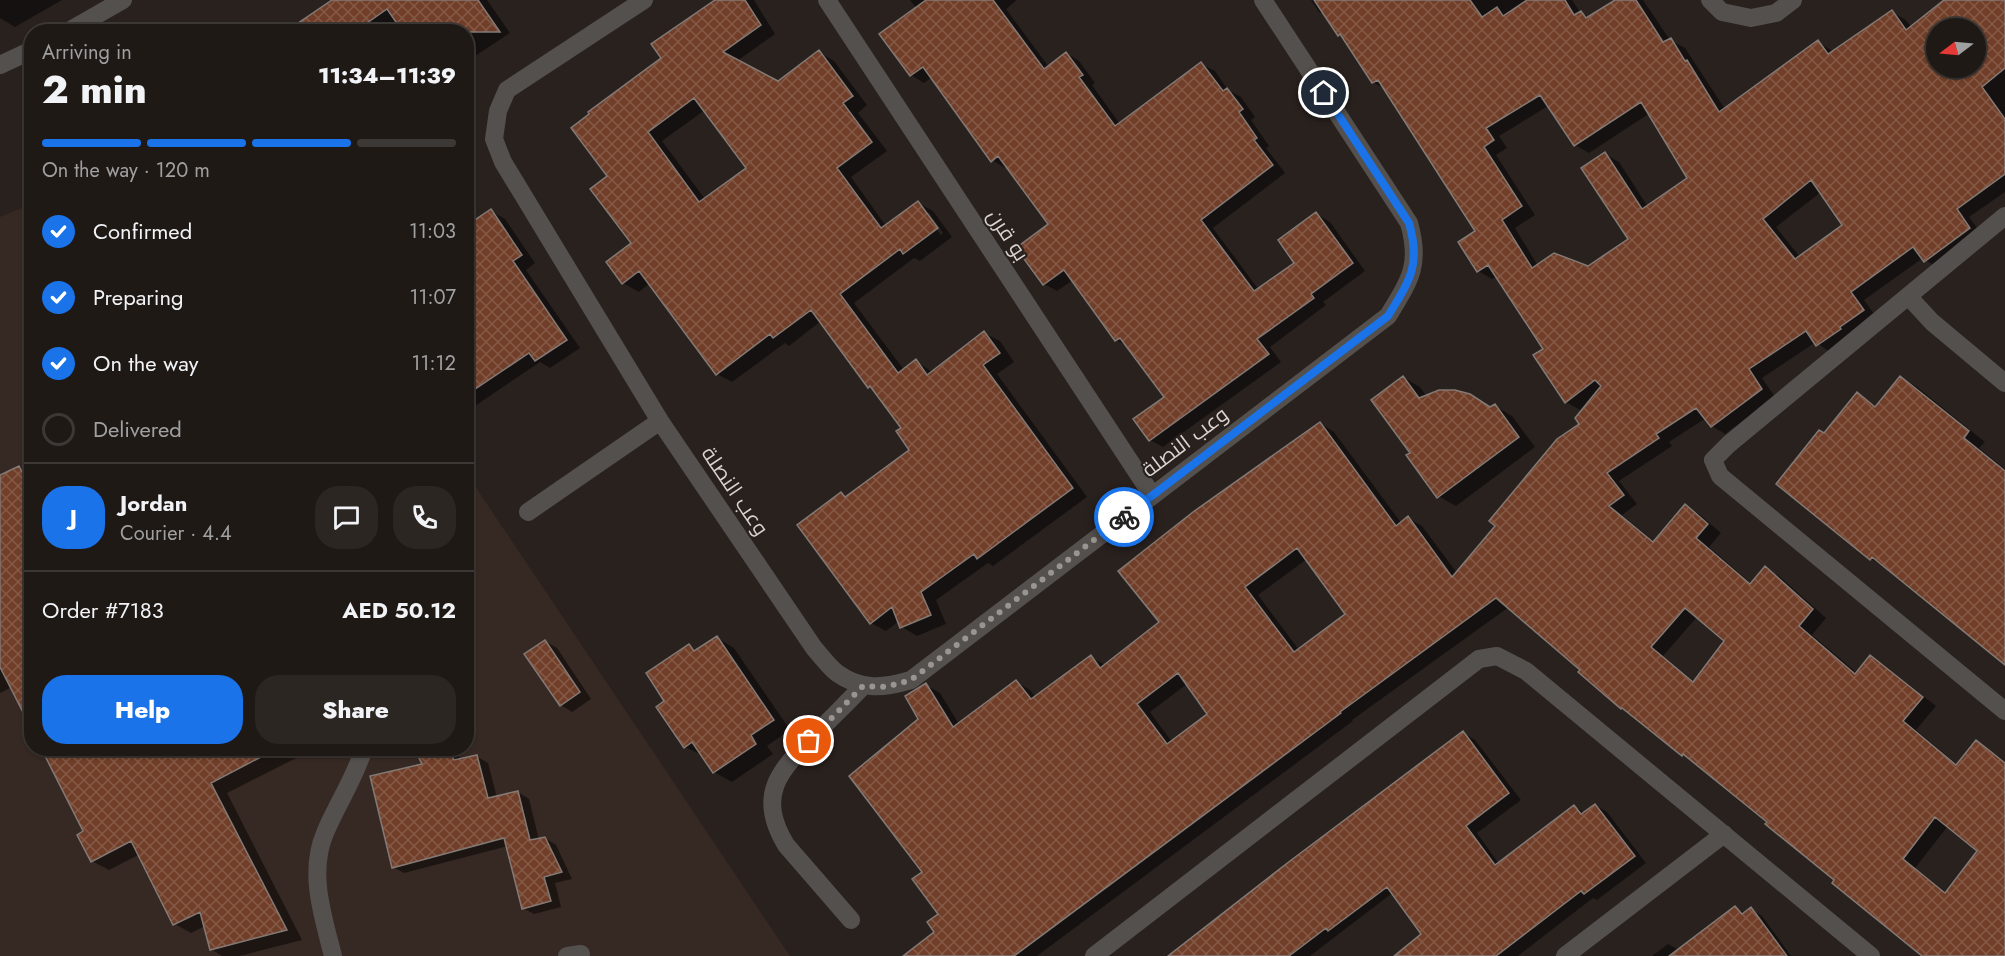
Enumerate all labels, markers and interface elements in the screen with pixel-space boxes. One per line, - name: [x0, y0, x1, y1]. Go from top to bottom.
- north arrow: [1926, 18, 1986, 78]
- map controls: [1926, 18, 1986, 78]
- text: Arriving in: [42, 38, 132, 67]
- text: 11:34–11:39: [318, 59, 456, 91]
- text: 2 min: [42, 61, 147, 118]
- pin: [1298, 67, 1349, 118]
- icon: home: [1307, 76, 1340, 109]
- text: On the way · 120 m: [42, 156, 210, 185]
- street label: بو قرن: [980, 203, 1036, 267]
- icon: check: [42, 215, 75, 248]
- text: Confirmed: [93, 215, 192, 247]
- text: 11:03: [409, 217, 456, 246]
- icon: check: [42, 281, 75, 314]
- text: Preparing: [93, 281, 184, 313]
- text: 11:07: [410, 283, 456, 312]
- icon: check: [42, 347, 75, 380]
- text: On the way: [93, 347, 198, 379]
- text: 11:12: [412, 349, 456, 378]
- street label: وعب النصلة: [1135, 399, 1235, 485]
- text: Delivered: [93, 413, 182, 445]
- street label: وعب النصلة: [694, 441, 776, 541]
- button: chat: [315, 486, 378, 549]
- button: phone: [393, 486, 456, 549]
- text: Jordan: [120, 487, 187, 519]
- courier: [1094, 487, 1154, 547]
- text: J: [70, 501, 77, 533]
- icon: bike: [1108, 501, 1141, 534]
- text: Courier · 4.4: [120, 519, 232, 548]
- text: Order #7183: [42, 594, 164, 626]
- text: AED 50.12: [342, 594, 456, 626]
- button: Help: [42, 675, 243, 744]
- button: Share: [255, 675, 456, 744]
- pin: [783, 715, 834, 766]
- icon: bag: [792, 724, 825, 757]

